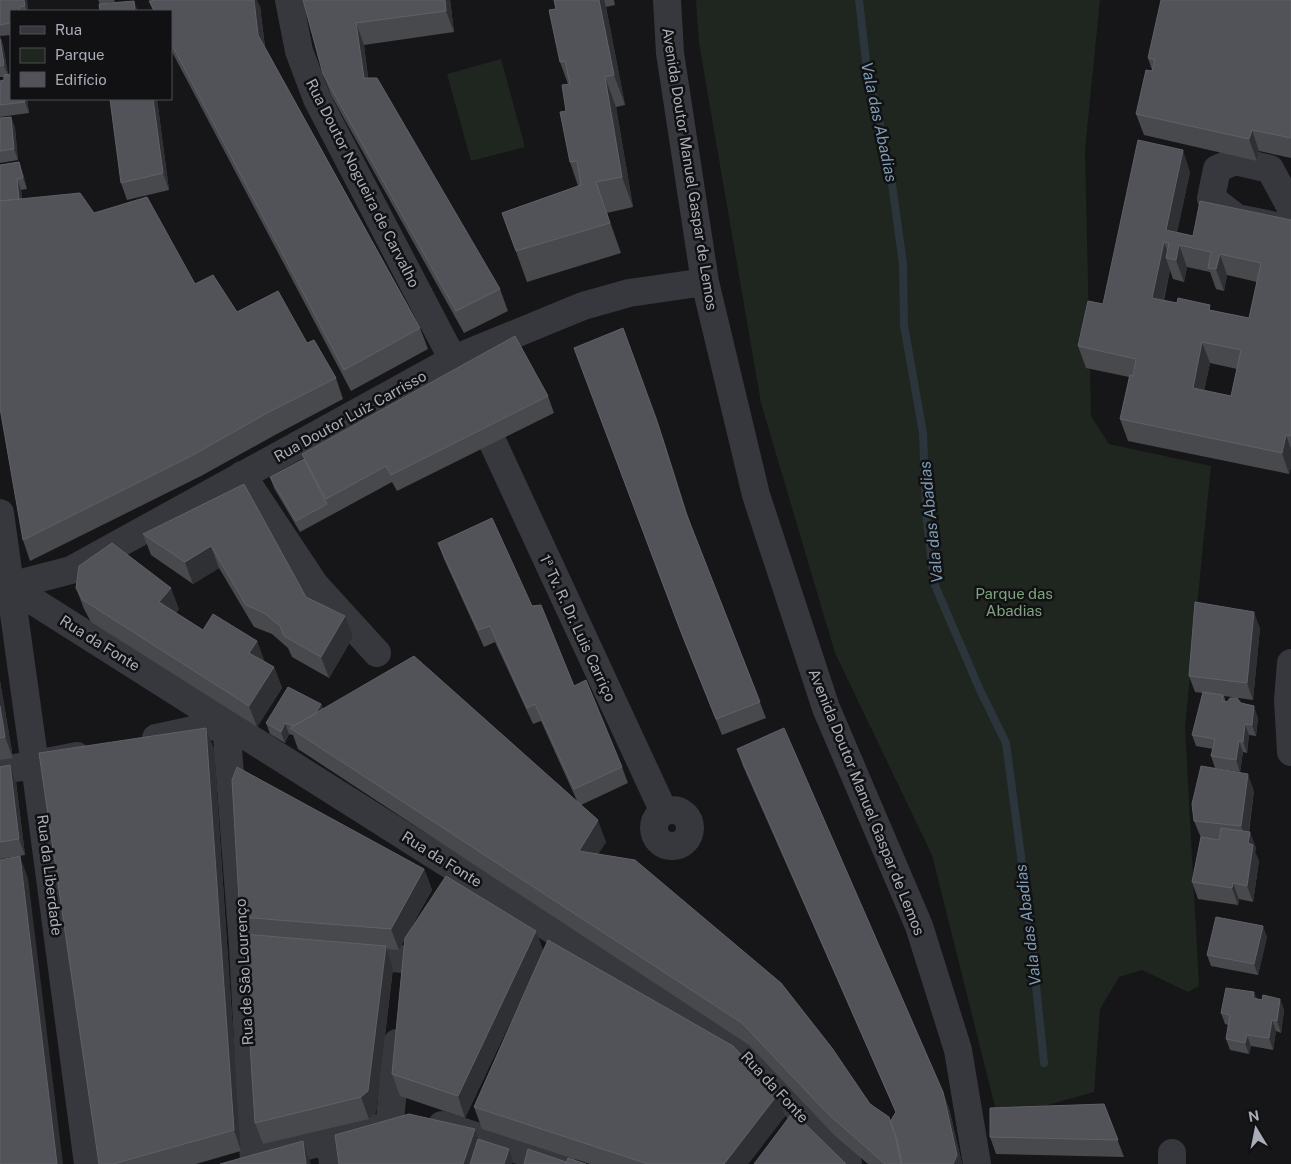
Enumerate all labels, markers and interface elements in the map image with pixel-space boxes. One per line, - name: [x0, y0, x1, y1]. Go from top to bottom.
- legend: [10, 10, 172, 100]
- text: Rua: [55, 21, 82, 38]
- street label: Avenida Doutor Manuel Gaspar de Lemos: [659, 27, 721, 311]
- text: Parque: [55, 46, 105, 63]
- water label: Vala das Abadias: [857, 60, 901, 184]
- text: Edifício: [55, 71, 107, 88]
- street label: Rua Doutor Nogueira de Carvalho: [303, 76, 423, 290]
- street label: Rua Doutor Luiz Carrisso: [271, 367, 429, 465]
- water label: Vala das Abadias: [915, 460, 947, 584]
- street label: 1ª Tv. R. Dr. Luis Carriço: [536, 552, 620, 704]
- park label: Parque das Abadias: [975, 585, 1053, 619]
- street label: Rua da Fonte: [57, 612, 143, 674]
- street label: Avenida Doutor Manuel Gaspar de Lemos: [806, 666, 928, 938]
- street label: Rua da Liberdade: [34, 814, 66, 936]
- street label: Rua da Fonte: [399, 828, 485, 890]
- water label: Vala das Abadias: [1011, 863, 1045, 987]
- street label: Rua de São Lourenço: [232, 898, 256, 1046]
- street label: Rua da Fonte: [738, 1048, 812, 1126]
- north arrow: [1231, 1104, 1281, 1154]
- text: N: [1247, 1107, 1261, 1125]

